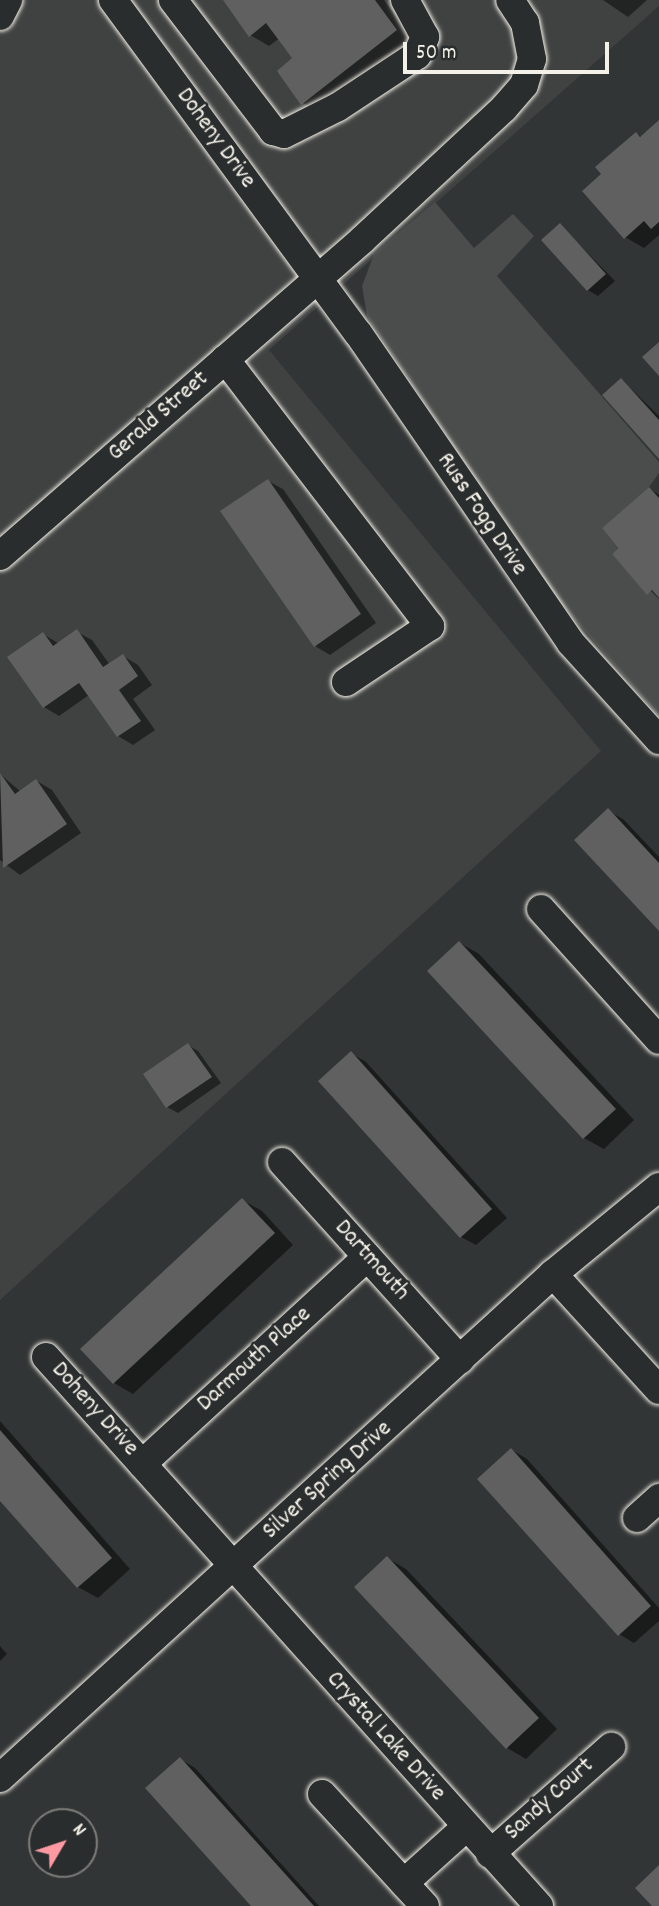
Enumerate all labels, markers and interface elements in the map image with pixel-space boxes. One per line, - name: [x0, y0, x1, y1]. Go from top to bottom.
- scale bar: [407, 28, 614, 72]
- text: 50 m: [416, 39, 456, 69]
- street label: Doheny Drive: [169, 83, 261, 195]
- street label: Gerald Street: [103, 366, 215, 468]
- street label: Russ Fogg Drive: [429, 448, 533, 582]
- street label: Dartmouth: [327, 1215, 415, 1307]
- street label: Darmouth Place: [192, 1301, 318, 1419]
- street label: Doheny Drive: [44, 1357, 144, 1463]
- street label: Silver Spring Drive: [257, 1415, 399, 1547]
- street label: Crystal Lake Drive: [319, 1666, 451, 1808]
- street label: Sandy Court: [499, 1752, 601, 1848]
- north arrow: [28, 1808, 98, 1878]
- text: N: [65, 1819, 92, 1843]

